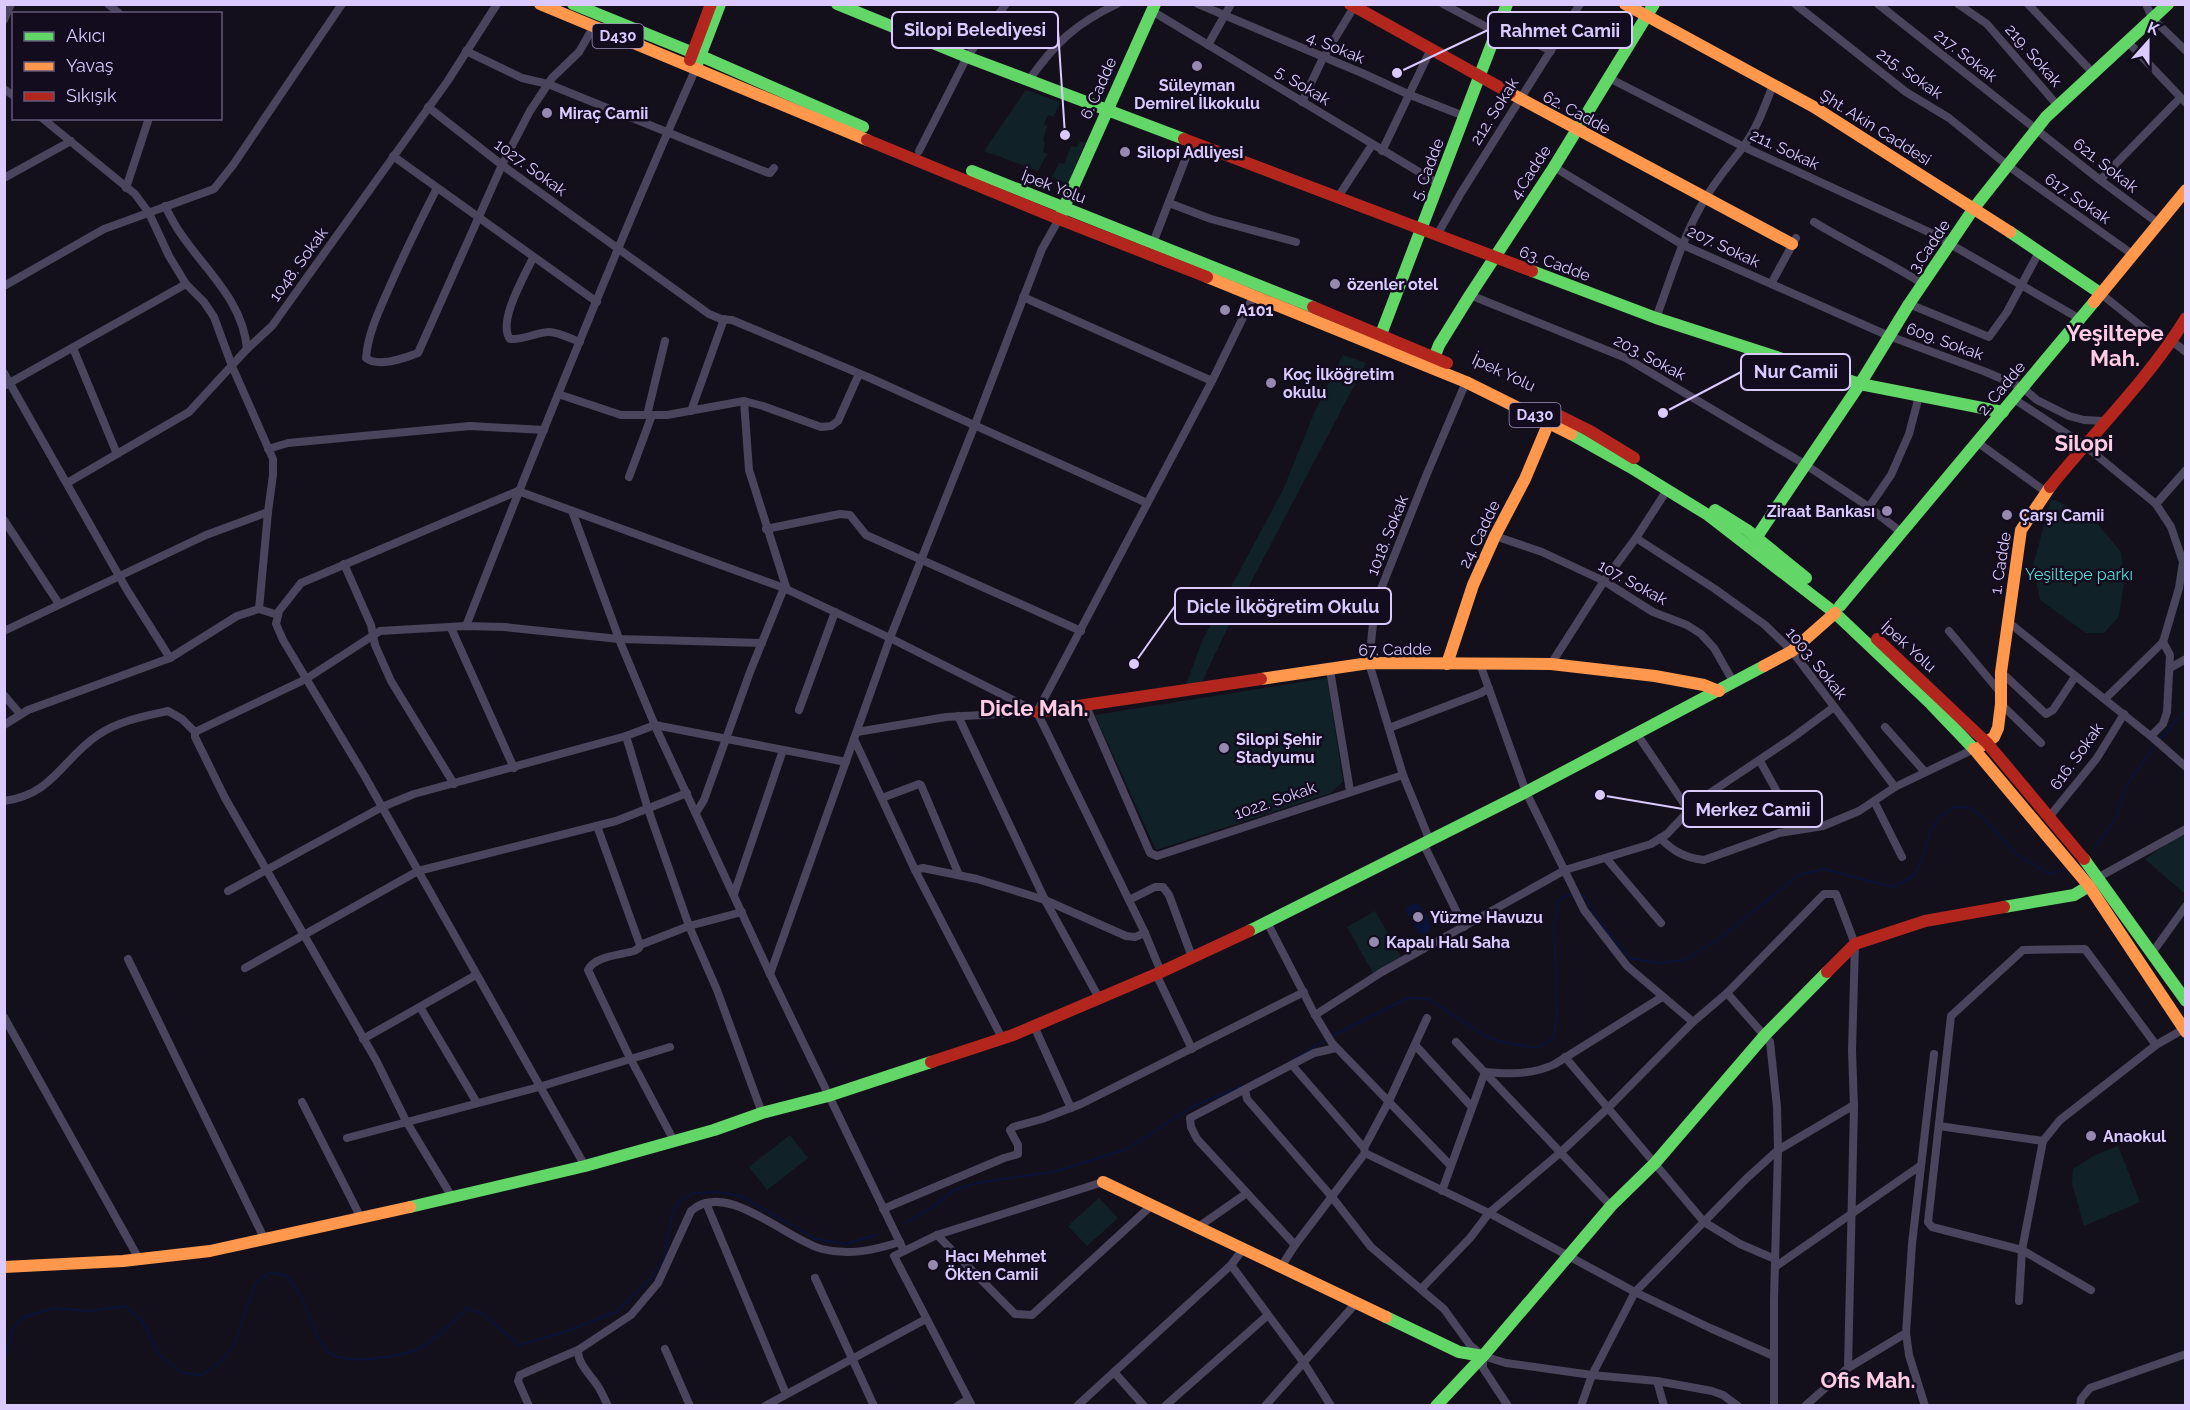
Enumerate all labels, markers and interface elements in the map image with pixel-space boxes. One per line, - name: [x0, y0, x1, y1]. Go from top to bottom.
- legend: [12, 12, 222, 120]
- callout: Silopi Belediyesi: [892, 12, 1058, 48]
- callout: Rahmet Camii: [1488, 12, 1632, 48]
- north arrow: [2118, 12, 2178, 72]
- text: K: [2145, 18, 2162, 39]
- text: Silopi Belediyesi: [904, 19, 1046, 40]
- text: Rahmet Camii: [1500, 20, 1620, 41]
- street label: 219. Sokak: [2001, 20, 2066, 91]
- road number: D430: [592, 24, 644, 48]
- text: Akıcı: [66, 25, 105, 46]
- street label: 217. Sokak: [1930, 25, 2001, 86]
- street label: 4. Sokak: [1304, 27, 1368, 68]
- street label: 215. Sokak: [1873, 44, 1947, 103]
- street label: 6. Cadde: [1076, 54, 1121, 122]
- text: Yavaş: [66, 55, 114, 76]
- marker: Süleyman Demirel İlkokulu: [1190, 59, 1204, 73]
- street label: 5. Sokak: [1272, 62, 1334, 109]
- street label: 212. Sokak: [1466, 74, 1523, 148]
- place label: Süleyman Demirel İlkokulu: [1134, 76, 1260, 113]
- text: Sıkışık: [66, 85, 117, 106]
- street label: Şht. Akin Caddesi: [1817, 86, 1935, 169]
- street label: 62. Cadde: [1540, 87, 1614, 138]
- place label: Miraç Camii: [559, 104, 648, 123]
- marker: Miraç Camii: [540, 106, 554, 120]
- street label: 211. Sokak: [1747, 125, 1823, 174]
- street label: 621. Sokak: [2070, 134, 2142, 197]
- street label: 1027. Sokak: [491, 135, 571, 200]
- street label: 5. Cadde: [1407, 136, 1448, 203]
- street label: 4.Cadde: [1506, 142, 1555, 203]
- place label: Silopi Adliyesi: [1137, 143, 1243, 162]
- marker: Silopi Adliyesi: [1118, 145, 1132, 159]
- street label: İpek Yolu: [1019, 165, 1089, 207]
- street label: 617. Sokak: [2041, 169, 2115, 228]
- street label: 3.Cadde: [1905, 216, 1954, 277]
- street label: 207. Sokak: [1685, 221, 1763, 272]
- street label: 1048. Sokak: [265, 223, 332, 305]
- street label: 63. Cadde: [1517, 242, 1593, 285]
- place label: özenler otel: [1347, 275, 1439, 294]
- marker: özenler otel: [1328, 277, 1342, 291]
- place label: A101: [1237, 301, 1273, 320]
- marker: A101: [1218, 303, 1232, 317]
- street label: 609. Sokak: [1904, 319, 1987, 364]
- district label: Yeşiltepe Mah.: [2066, 320, 2164, 371]
- street label: 203. Sokak: [1611, 331, 1689, 385]
- street label: İpek Yolu: [1469, 349, 1539, 395]
- callout: Nur Camii: [1741, 354, 1850, 390]
- street label: 2. Cadde: [1973, 358, 2029, 419]
- text: Nur Camii: [1754, 361, 1838, 382]
- place label: Koç İlköğretim okulu: [1283, 364, 1394, 402]
- marker: Koç İlköğretim okulu: [1264, 376, 1278, 390]
- road number: D430: [1510, 403, 1561, 427]
- district label: Silopi: [2055, 430, 2113, 456]
- street label: 1018. Sokak: [1363, 492, 1412, 578]
- street label: 24. Cadde: [1455, 497, 1504, 571]
- place label: Ziraat Bankası: [1767, 502, 1875, 521]
- marker: Ziraat Bankası: [1880, 504, 1894, 518]
- place label: Çarşı Camii: [2019, 506, 2104, 525]
- marker: Çarşı Camii: [2000, 508, 2014, 522]
- street label: 1. Cadde: [1986, 531, 2015, 596]
- street label: 107. Sokak: [1595, 556, 1671, 609]
- park label: Yeşiltepe parkı: [2025, 565, 2133, 584]
- callout: Dicle İlköğretim Okulu: [1175, 588, 1391, 624]
- text: Dicle İlköğretim Okulu: [1187, 596, 1379, 617]
- street label: İpek Yolu: [1877, 616, 1941, 676]
- street label: 1003. Sokak: [1782, 624, 1852, 703]
- street label: 67. Cadde: [1358, 639, 1432, 660]
- district label: Dicle Mah.: [980, 695, 1088, 721]
- street label: 616. Sokak: [2046, 719, 2107, 793]
- place label: Silopi Şehir Stadyumu: [1236, 730, 1322, 767]
- marker: Silopi Şehir Stadyumu: [1217, 741, 1231, 755]
- street label: 1022. Sokak: [1232, 777, 1319, 823]
- callout: Merkez Camii: [1683, 791, 1822, 827]
- text: Merkez Camii: [1695, 799, 1811, 820]
- place label: Yüzme Havuzu: [1430, 908, 1543, 927]
- marker: Yüzme Havuzu: [1411, 910, 1425, 924]
- place label: Kapalı Halı Saha: [1386, 933, 1510, 952]
- marker: Kapalı Halı Saha: [1367, 935, 1381, 949]
- place label: Anaokul: [2103, 1127, 2167, 1146]
- marker: Anaokul: [2084, 1129, 2098, 1143]
- place label: Hacı Mehmet Ökten Camii: [945, 1247, 1046, 1284]
- marker: Hacı Mehmet Ökten Camii: [926, 1258, 940, 1272]
- district label: Ofis Mah.: [1820, 1367, 1916, 1393]

